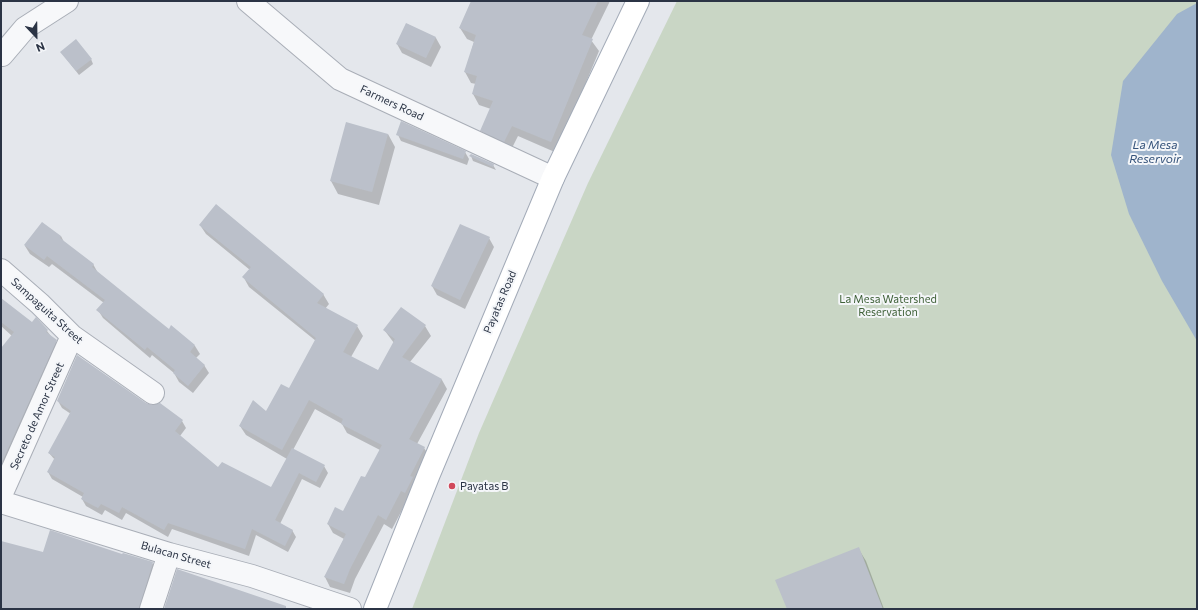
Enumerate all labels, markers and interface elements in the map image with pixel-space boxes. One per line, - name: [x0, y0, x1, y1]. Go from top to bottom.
- north arrow: [16, 16, 56, 56]
- text: N: [34, 40, 47, 55]
- street label: Farmers Road: [358, 83, 426, 123]
- water label: La Mesa Reservoir: [1129, 138, 1181, 166]
- street label: Payatas Road: [481, 269, 519, 335]
- street label: Sampaguita Street: [8, 275, 86, 347]
- park label: La Mesa Watershed Reservation: [839, 292, 937, 318]
- street label: Secreto de Amor Street: [7, 360, 67, 472]
- place label: Payatas B: [460, 479, 508, 493]
- marker: Payatas B: [447, 481, 457, 491]
- street label: Bulacan Street: [139, 539, 213, 571]

